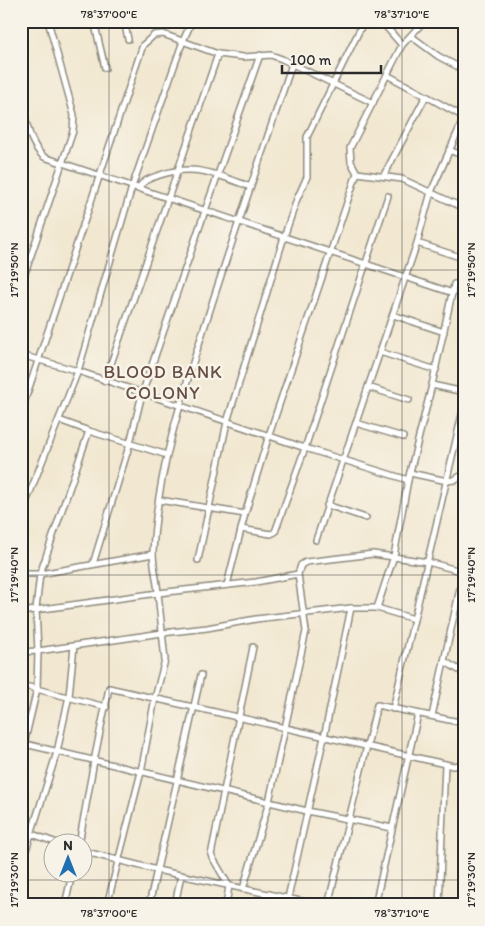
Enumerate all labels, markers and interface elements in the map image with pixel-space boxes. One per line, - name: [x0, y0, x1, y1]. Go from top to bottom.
- text: 78°37'00"E: [81, 7, 138, 21]
- text: 78°37'10"E: [375, 7, 430, 21]
- scale bar: [282, 42, 381, 74]
- text: 100 m: [290, 51, 332, 69]
- text: 17°19'50"N: [7, 242, 21, 298]
- text: 17°19'50"N: [464, 242, 478, 298]
- district label: BLOOD BANK COLONY: [103, 361, 223, 404]
- text: 17°19'40"N: [7, 547, 21, 603]
- text: 17°19'40"N: [464, 547, 478, 603]
- north arrow: [42, 834, 92, 884]
- text: N: [63, 837, 73, 854]
- text: 17°19'30"N: [7, 852, 21, 908]
- text: 17°19'30"N: [464, 852, 478, 908]
- text: 78°37'00"E: [81, 906, 138, 920]
- text: 78°37'10"E: [375, 906, 430, 920]

